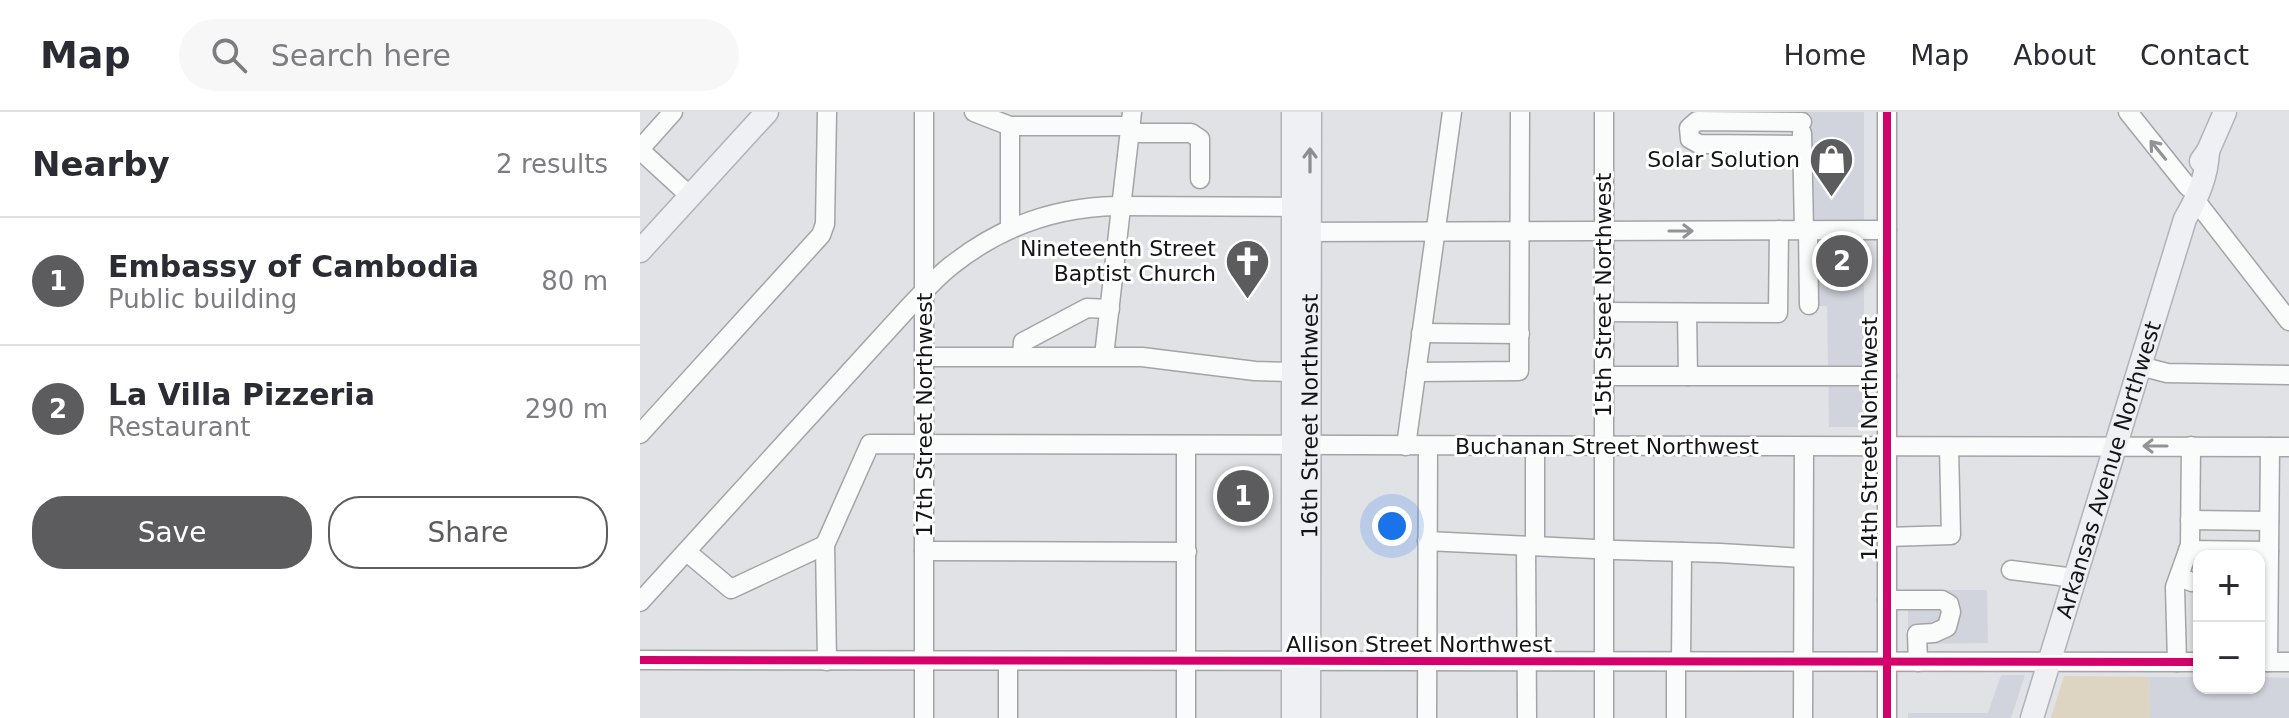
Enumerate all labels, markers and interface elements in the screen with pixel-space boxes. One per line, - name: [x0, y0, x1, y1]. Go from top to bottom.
- search box: [179, 19, 739, 91]
- text: Map: [40, 33, 131, 77]
- icon: search: [207, 33, 251, 77]
- text: Search here: [271, 38, 451, 73]
- text: Home: [1783, 39, 1866, 72]
- text: Map: [1910, 39, 1969, 72]
- text: About: [2013, 39, 2096, 72]
- text: Contact: [2140, 39, 2249, 72]
- shop icon: Solar Solution: [1807, 135, 1855, 198]
- one-way arrow: [2149, 140, 2166, 161]
- text: Nearby: [32, 144, 170, 184]
- one-way arrow: [1302, 147, 1318, 174]
- place label: Solar Solution: [1647, 147, 1800, 172]
- text: 2 results: [496, 149, 608, 179]
- street label: 15th Street Northwest: [1591, 172, 1616, 417]
- one-way arrow: [1667, 223, 1694, 239]
- pin: 2: [1816, 231, 1868, 291]
- place label: Nineteenth Street Baptist Church: [1020, 236, 1216, 286]
- church icon: Nineteenth Street Baptist Church: [1223, 237, 1271, 300]
- text: Embassy of Cambodia: [108, 249, 479, 284]
- text: 1: [49, 266, 67, 296]
- text: 80 m: [541, 266, 608, 296]
- text: Public building: [108, 284, 297, 314]
- street label: 17th Street Northwest: [912, 292, 937, 537]
- street label: 16th Street Northwest: [1297, 293, 1322, 538]
- street label: 14th Street Northwest: [1857, 316, 1882, 561]
- street label: Arkansas Avenue Northwest: [2051, 318, 2166, 621]
- text: La Villa Pizzeria: [108, 377, 375, 412]
- text: 2: [49, 394, 67, 424]
- text: 290 m: [525, 394, 608, 424]
- text: Restaurant: [108, 412, 250, 442]
- street label: Buchanan Street Northwest: [1455, 434, 1759, 459]
- one-way arrow: [2142, 438, 2169, 454]
- pin: 1: [1217, 466, 1269, 526]
- button: Save: [32, 496, 312, 569]
- button: Share: [328, 496, 608, 569]
- your location: [1372, 506, 1412, 546]
- map controls: [2193, 550, 2265, 694]
- button: +: [2193, 550, 2265, 622]
- button: −: [2193, 622, 2265, 694]
- street label: Allison Street Northwest: [1286, 632, 1552, 657]

